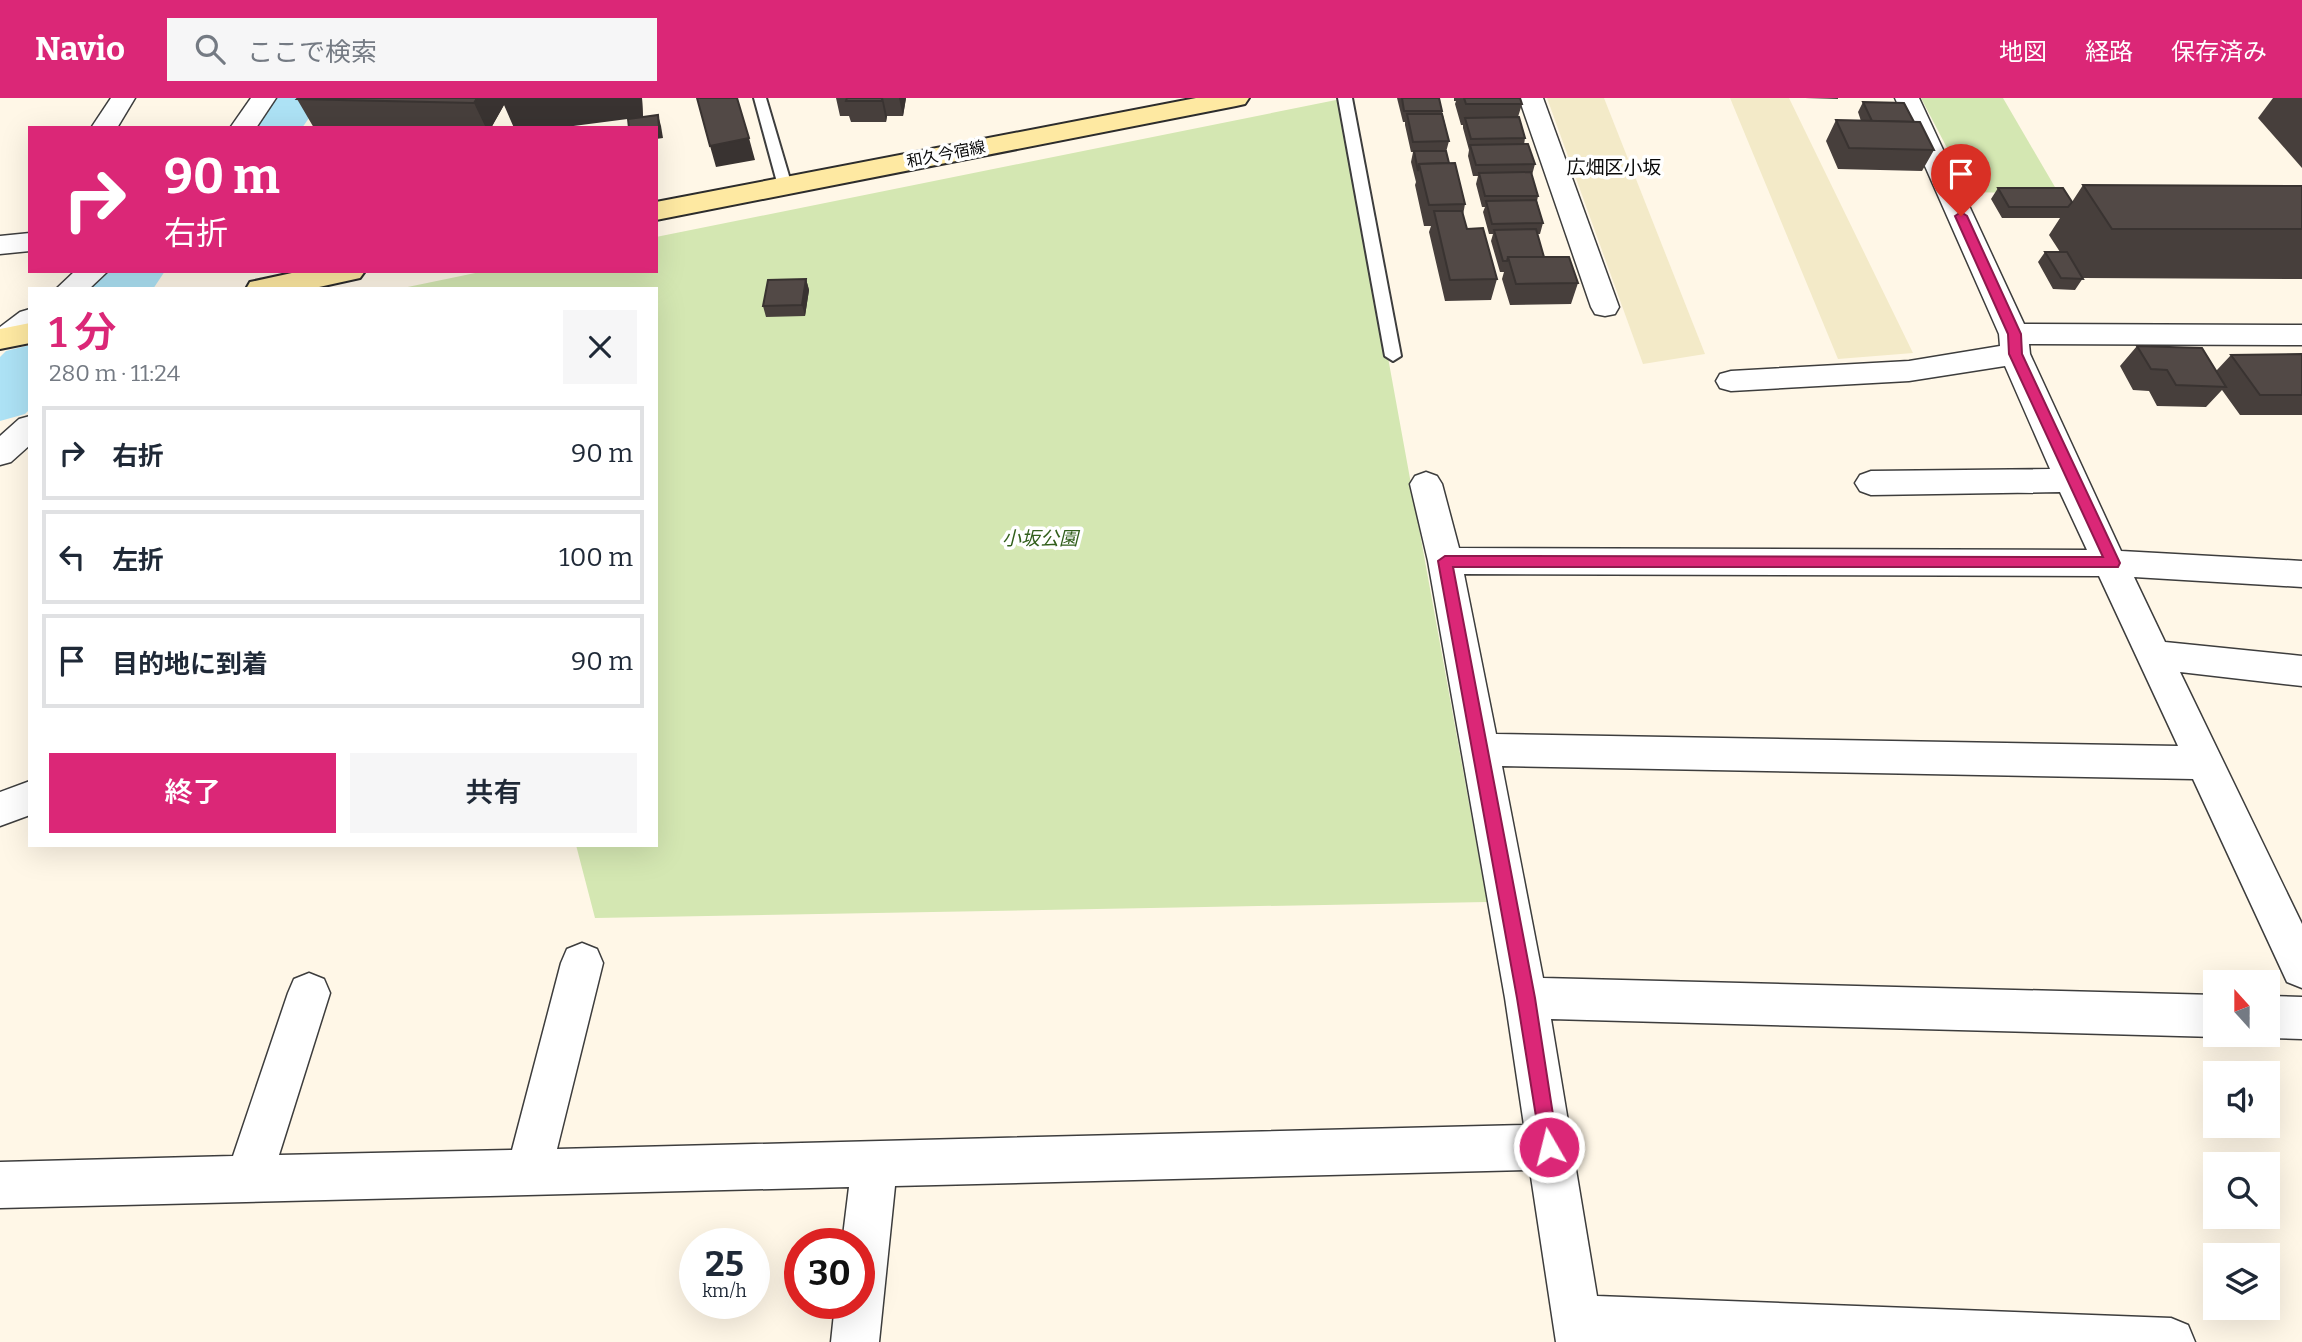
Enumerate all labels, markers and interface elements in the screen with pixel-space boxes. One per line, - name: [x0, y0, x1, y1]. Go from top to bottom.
- search box: [167, 18, 657, 81]
- text: Navio: [35, 29, 125, 69]
- icon: search: [191, 30, 229, 68]
- text: ここで検索: [247, 37, 377, 68]
- text: 地図: [1999, 38, 2047, 66]
- text: 経路: [2085, 38, 2133, 66]
- text: 保存済み: [2171, 38, 2267, 66]
- street label: 和久今宿線: [905, 137, 987, 171]
- pin: [1931, 144, 1991, 216]
- text: 90 m: [164, 147, 280, 206]
- icon: right: [49, 154, 140, 245]
- icon: arrive: [1942, 155, 1980, 193]
- district label: 広畑区小坂: [1566, 156, 1662, 179]
- text: 右折: [164, 214, 228, 252]
- text: 1 分: [49, 308, 117, 358]
- button: close: [563, 310, 637, 384]
- text: 280 m · 11:24: [49, 359, 180, 387]
- icon: right: [53, 434, 91, 472]
- text: 90 m: [571, 438, 633, 469]
- text: 右折: [112, 441, 164, 472]
- park label: 小坂公園: [1002, 527, 1081, 550]
- icon: left: [53, 538, 91, 576]
- text: 100 m: [559, 542, 633, 573]
- text: 左折: [112, 545, 164, 576]
- icon: arrive: [53, 642, 91, 680]
- text: 90 m: [571, 646, 633, 677]
- text: 目的地に到着: [112, 649, 268, 680]
- button: 終了: [49, 753, 336, 833]
- button: 共有: [350, 753, 637, 833]
- north arrow: [2203, 970, 2280, 1046]
- map controls: [2203, 970, 2280, 1320]
- button: sound: [2203, 1061, 2280, 1138]
- position arrow: [1512, 1110, 1586, 1184]
- button: search: [2203, 1152, 2280, 1229]
- speed limit sign: 30: [784, 1228, 875, 1319]
- text: 25: [705, 1243, 744, 1285]
- button: layers: [2203, 1243, 2280, 1320]
- text: km/h: [702, 1280, 747, 1302]

